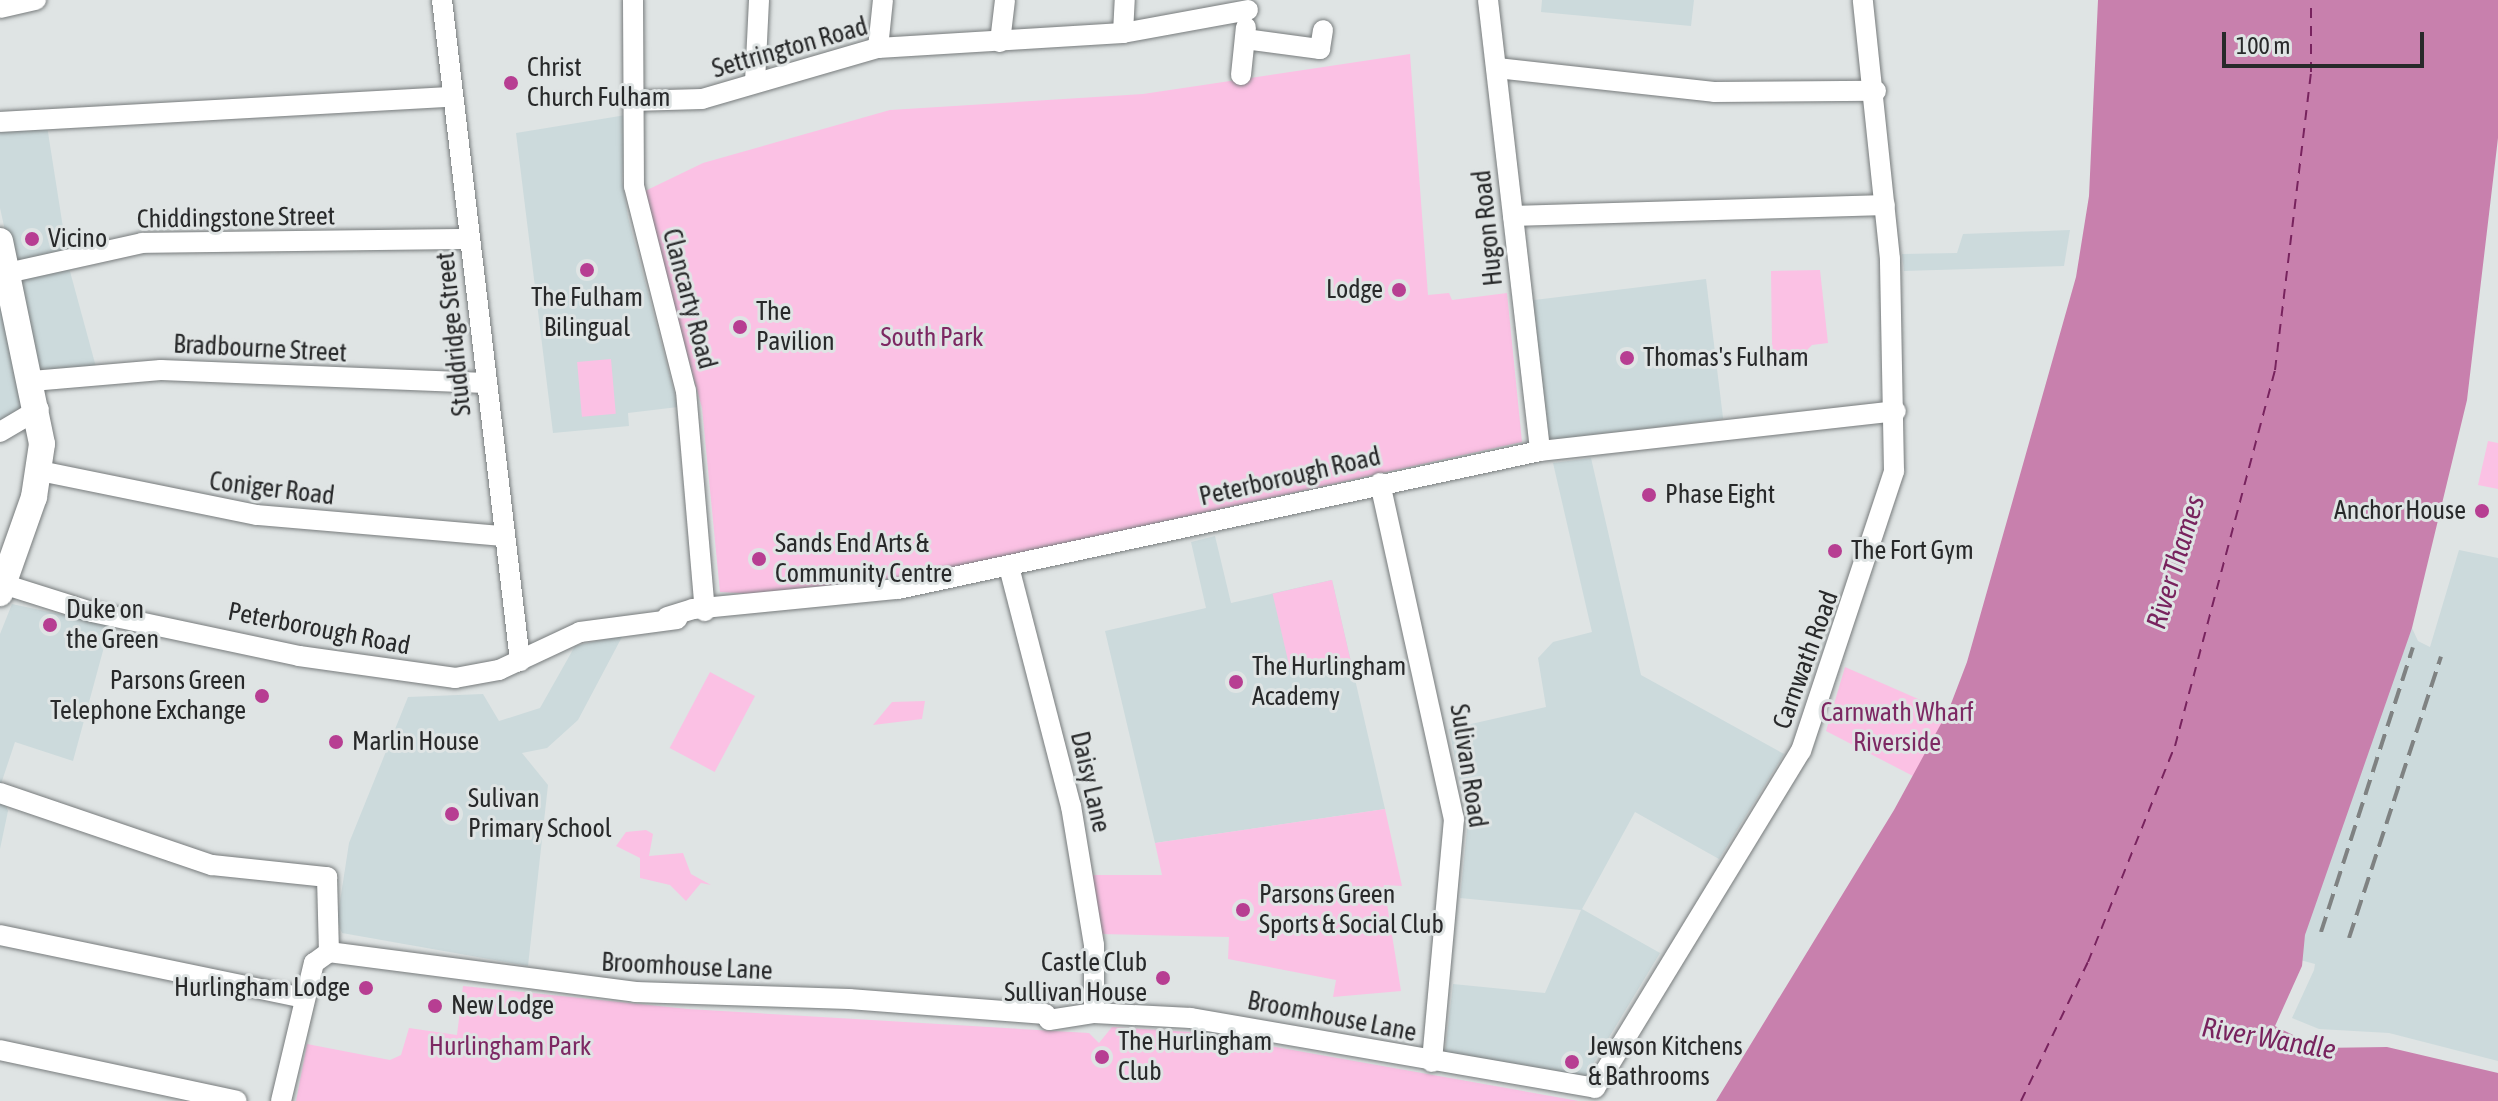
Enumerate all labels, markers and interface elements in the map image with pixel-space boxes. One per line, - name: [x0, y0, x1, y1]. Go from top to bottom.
- street label: Settrington Road: [709, 11, 871, 85]
- scale bar: [2226, 16, 2428, 66]
- text: 100 m: [2236, 32, 2290, 59]
- place label: Christ Church Fulham: [527, 52, 670, 114]
- marker: Christ Church Fulham: [502, 74, 520, 92]
- street label: Hugon Road: [1466, 169, 1510, 287]
- street label: Chiddingstone Street: [137, 201, 335, 235]
- place label: Vicino: [48, 223, 107, 255]
- street label: Clancarty Road: [655, 226, 723, 372]
- marker: Vicino: [23, 230, 41, 248]
- street label: Studdridge Street: [430, 250, 478, 418]
- marker: The Fulham Bilingual: [578, 261, 596, 279]
- place label: Lodge: [1326, 274, 1383, 306]
- marker: Lodge: [1390, 281, 1408, 299]
- place label: The Fulham Bilingual: [531, 282, 643, 344]
- place label: The Pavilion: [756, 296, 835, 358]
- marker: The Pavilion: [731, 318, 749, 336]
- park label: South Park: [881, 322, 983, 354]
- street label: Bradbourne Street: [172, 329, 348, 369]
- place label: Thomas's Fulham: [1643, 342, 1809, 374]
- marker: Thomas's Fulham: [1618, 349, 1636, 367]
- street label: Peterborough Road: [1196, 441, 1384, 513]
- street label: Coniger Road: [208, 466, 336, 512]
- place label: Phase Eight: [1665, 479, 1775, 511]
- marker: Phase Eight: [1640, 486, 1658, 504]
- water label: River Thames: [2139, 491, 2211, 633]
- place label: Anchor House: [2334, 495, 2466, 527]
- marker: Anchor House: [2473, 502, 2491, 520]
- place label: Sands End Arts & Community Centre: [775, 528, 952, 590]
- place label: The Fort Gym: [1851, 535, 1974, 567]
- marker: The Fort Gym: [1826, 542, 1844, 560]
- marker: Sands End Arts & Community Centre: [750, 550, 768, 568]
- street label: Carnwath Road: [1767, 587, 1845, 733]
- place label: Duke on the Green: [66, 594, 159, 656]
- street label: Peterborough Road: [225, 596, 413, 662]
- marker: Duke on the Green: [41, 616, 59, 634]
- place label: The Hurlingham Academy: [1252, 651, 1406, 712]
- place label: Parsons Green Telephone Exchange: [50, 665, 246, 726]
- marker: The Hurlingham Academy: [1227, 673, 1245, 691]
- marker: Parsons Green Telephone Exchange: [253, 687, 271, 705]
- park label: Carnwath Wharf Riverside: [1820, 697, 1974, 758]
- street label: Sulivan Road: [1443, 702, 1493, 830]
- place label: Marlin House: [352, 726, 479, 758]
- street label: Daisy Lane: [1063, 728, 1117, 836]
- marker: Marlin House: [327, 733, 345, 751]
- place label: Sulivan Primary School: [468, 783, 612, 844]
- marker: Sulivan Primary School: [443, 805, 461, 823]
- place label: Parsons Green Sports & Social Club: [1259, 879, 1444, 940]
- marker: Parsons Green Sports & Social Club: [1234, 901, 1252, 919]
- street label: Broomhouse Lane: [600, 947, 774, 987]
- place label: Castle Club Sullivan House: [1004, 947, 1147, 1008]
- marker: Castle Club Sullivan House: [1154, 969, 1172, 987]
- place label: Hurlingham Lodge: [174, 972, 350, 1004]
- marker: Hurlingham Lodge: [357, 979, 375, 997]
- street label: Broomhouse Lane: [1245, 985, 1419, 1049]
- place label: New Lodge: [451, 990, 554, 1022]
- marker: New Lodge: [426, 997, 444, 1015]
- water label: River Wandle: [2199, 1010, 2339, 1066]
- place label: The Hurlingham Club: [1118, 1026, 1272, 1088]
- park label: Hurlingham Park: [429, 1031, 591, 1063]
- place label: Jewson Kitchens & Bathrooms: [1588, 1031, 1743, 1092]
- marker: The Hurlingham Club: [1093, 1048, 1111, 1066]
- marker: Jewson Kitchens & Bathrooms: [1563, 1053, 1581, 1071]

